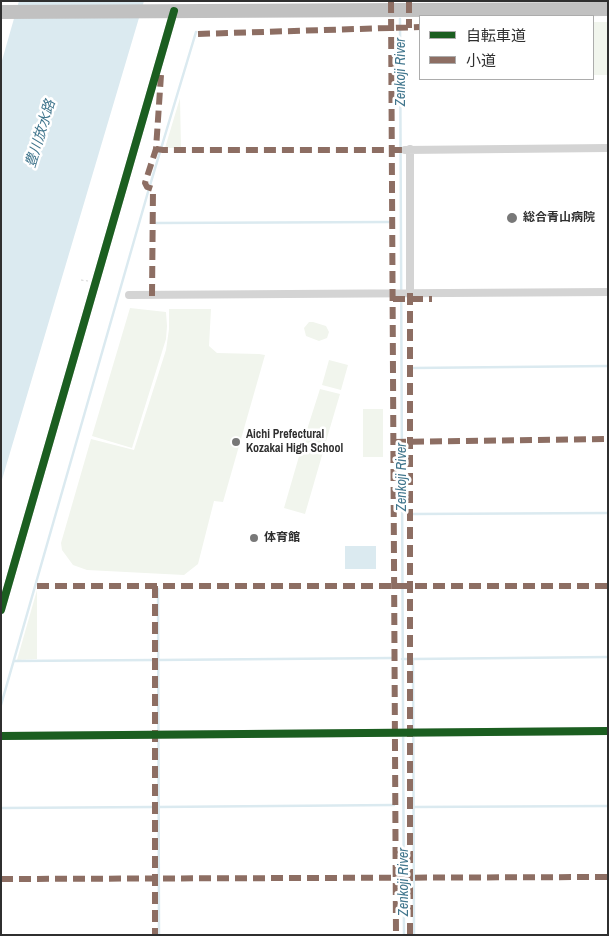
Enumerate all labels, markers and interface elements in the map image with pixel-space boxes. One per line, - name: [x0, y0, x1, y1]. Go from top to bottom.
- legend: [419, 15, 594, 80]
- text: 自転車道: [466, 25, 526, 46]
- water label: Zenkoji River: [393, 38, 409, 106]
- text: 小道: [466, 50, 496, 71]
- water label: 豊川放水路: [23, 98, 59, 170]
- marker: 総合青山病院: [505, 211, 519, 225]
- place label: 総合青山病院: [523, 211, 595, 225]
- place label: Aichi Prefectural Kozakai High School: [246, 428, 343, 456]
- marker: Aichi Prefectural Kozakai High School: [230, 436, 242, 448]
- water label: Zenkoji River: [394, 443, 410, 511]
- place label: 体育館: [264, 531, 300, 545]
- marker: 体育館: [248, 532, 260, 544]
- water label: Zenkoji River: [396, 848, 412, 916]

